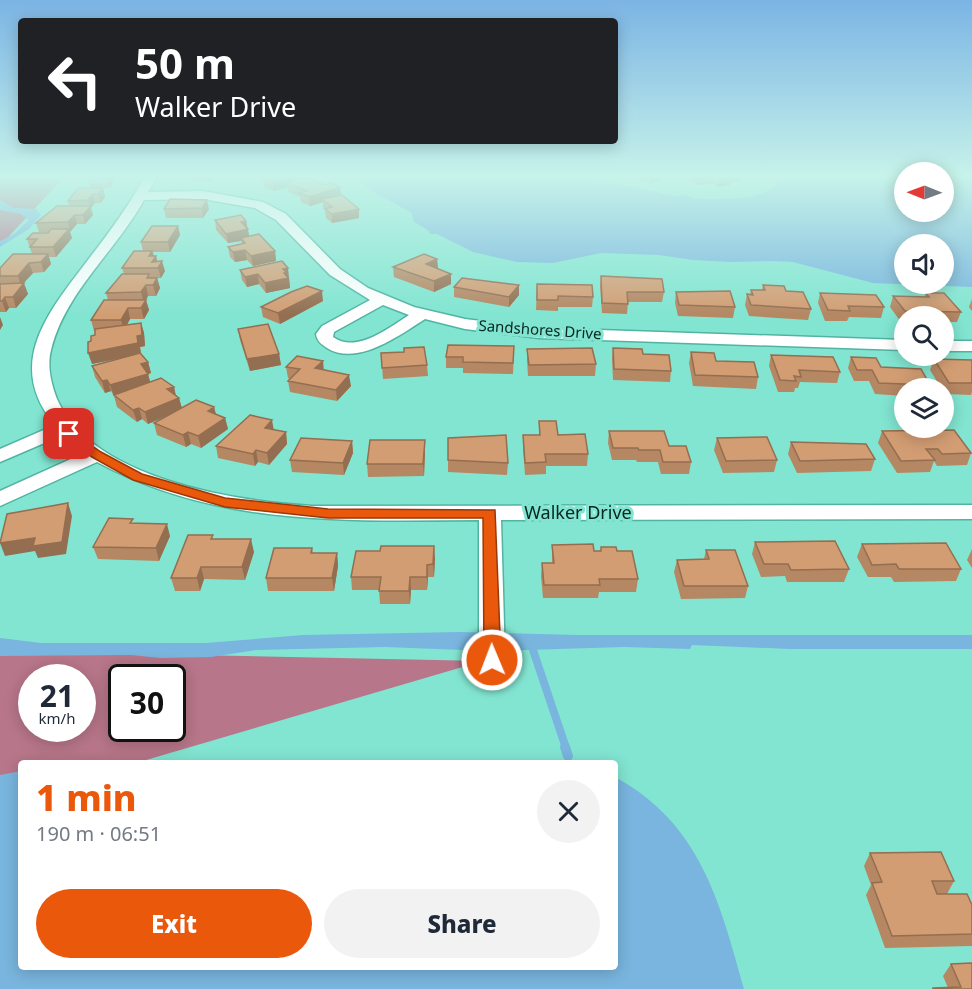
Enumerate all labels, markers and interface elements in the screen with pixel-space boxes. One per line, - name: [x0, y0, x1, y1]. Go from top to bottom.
- text: 50 m: [135, 34, 235, 91]
- icon: left: [36, 42, 114, 120]
- text: Walker Drive: [135, 88, 296, 125]
- north arrow: [894, 162, 954, 222]
- map controls: [894, 162, 954, 438]
- button: sound: [894, 234, 954, 294]
- button: search: [894, 306, 954, 366]
- street label: Sandshores Drive: [478, 315, 602, 343]
- button: layers: [894, 378, 954, 438]
- pin: [43, 408, 94, 459]
- icon: arrive: [52, 417, 85, 450]
- street label: Walker Drive: [524, 500, 632, 524]
- position arrow: [460, 628, 524, 692]
- speed limit sign: 30: [108, 664, 186, 742]
- text: 21: [40, 675, 74, 716]
- text: km/h: [39, 708, 75, 728]
- text: 1 min: [36, 773, 137, 822]
- button: close: [537, 780, 600, 843]
- text: 190 m · 06:51: [36, 820, 161, 847]
- button: Exit: [36, 889, 312, 958]
- button: Share: [324, 889, 600, 958]

